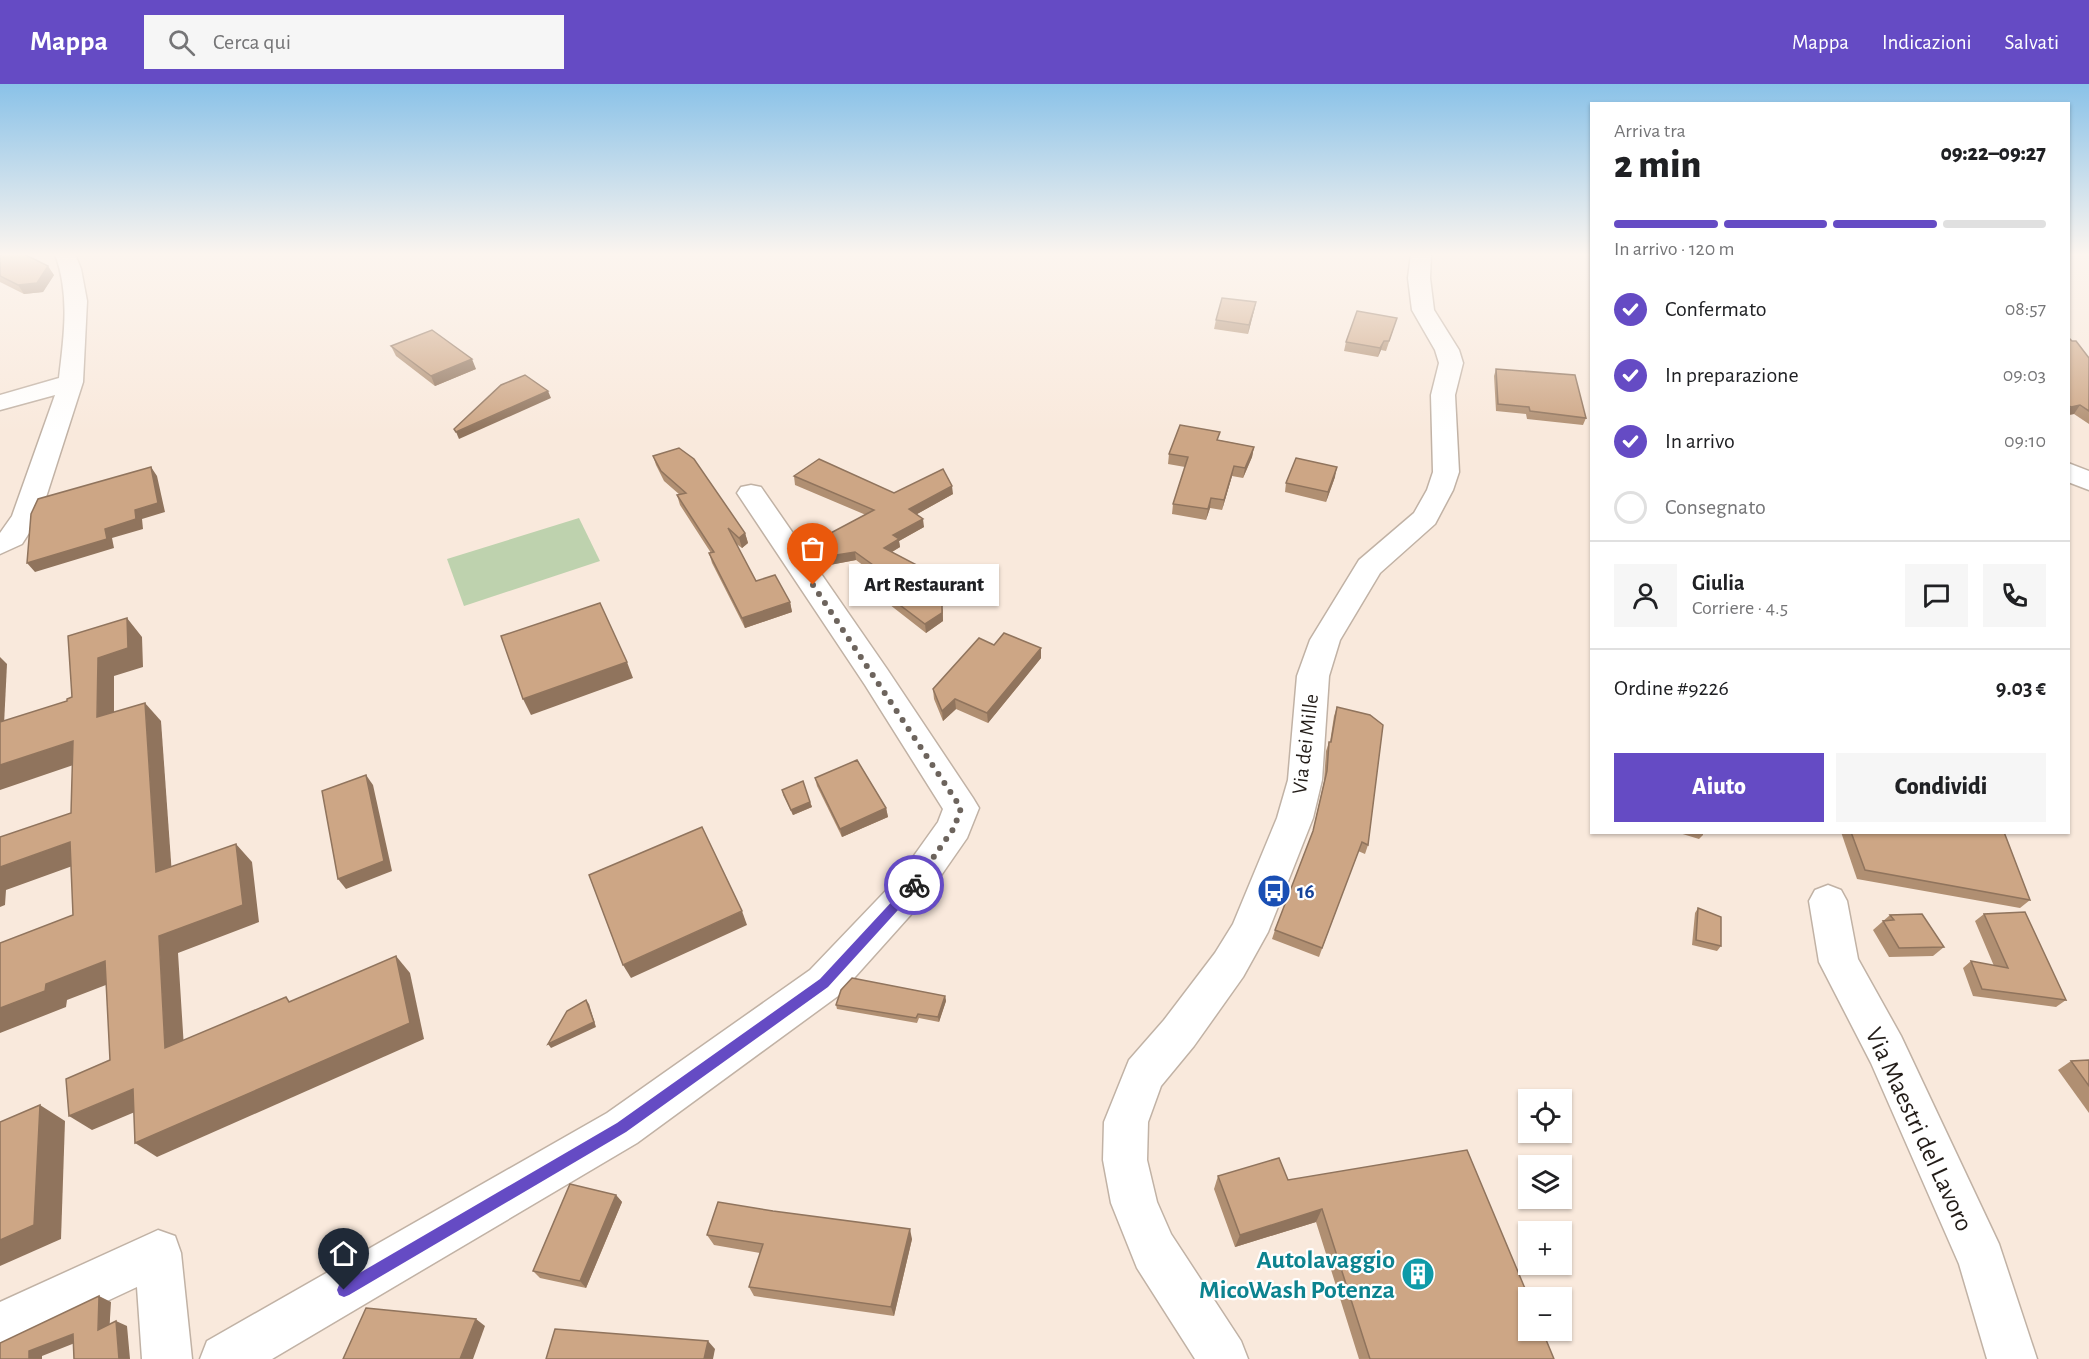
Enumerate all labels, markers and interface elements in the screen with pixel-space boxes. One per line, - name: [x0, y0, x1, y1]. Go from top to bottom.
- search box: [144, 15, 564, 69]
- icon: search: [165, 26, 198, 59]
- text: Mappa: [30, 28, 108, 56]
- text: Cerca qui: [213, 31, 291, 53]
- text: Mappa: [1792, 32, 1849, 53]
- text: Indicazioni: [1882, 32, 1972, 53]
- text: Salvati: [2005, 32, 2059, 53]
- text: Arriva tra: [1614, 121, 1686, 141]
- text: 09:22–09:27: [1940, 142, 2046, 164]
- text: 2 min: [1614, 146, 1701, 185]
- text: In arrivo · 120 m: [1614, 239, 1735, 259]
- icon: check: [1614, 293, 1647, 326]
- text: Confermato: [1665, 298, 1767, 320]
- text: 08:57: [2005, 299, 2046, 319]
- icon: check: [1614, 359, 1647, 392]
- text: In preparazione: [1665, 364, 1799, 386]
- text: 09:03: [2003, 365, 2046, 385]
- icon: check: [1614, 425, 1647, 458]
- text: In arrivo: [1665, 430, 1735, 452]
- text: 09:10: [2004, 431, 2046, 451]
- text: Consegnato: [1665, 496, 1766, 518]
- pin: [787, 523, 838, 585]
- icon: bag: [796, 532, 829, 565]
- callout: Art Restaurant: [849, 564, 999, 606]
- button: person: [1614, 564, 1677, 627]
- button: chat: [1905, 564, 1968, 627]
- button: phone: [1983, 564, 2046, 627]
- text: Giulia: [1692, 572, 1745, 594]
- text: Art Restaurant: [864, 575, 984, 595]
- text: Corriere · 4.5: [1692, 598, 1788, 618]
- text: Ordine #9226: [1614, 677, 1729, 699]
- text: 9.03 €: [1996, 677, 2046, 699]
- street label: Via dei Mille: [1289, 693, 1322, 795]
- button: Aiuto: [1614, 753, 1824, 822]
- button: Condividi: [1836, 753, 2046, 822]
- courier: [884, 855, 944, 915]
- icon: bike: [898, 869, 931, 902]
- bus stop icon: 16: [1256, 873, 1292, 909]
- place label: 16: [1297, 881, 1315, 902]
- street label: Via Maestri del Lavoro: [1861, 1024, 1978, 1235]
- map controls: [1518, 1089, 1572, 1341]
- button: locate: [1518, 1089, 1572, 1143]
- button: layers: [1518, 1155, 1572, 1209]
- button: +: [1518, 1221, 1572, 1275]
- pin: [318, 1228, 369, 1290]
- icon: home: [327, 1237, 360, 1270]
- place label: Autolavaggio MicoWash Potenza: [1199, 1247, 1395, 1303]
- building icon: Autolavaggio MicoWash Potenza: [1400, 1256, 1436, 1292]
- button: −: [1518, 1287, 1572, 1341]

